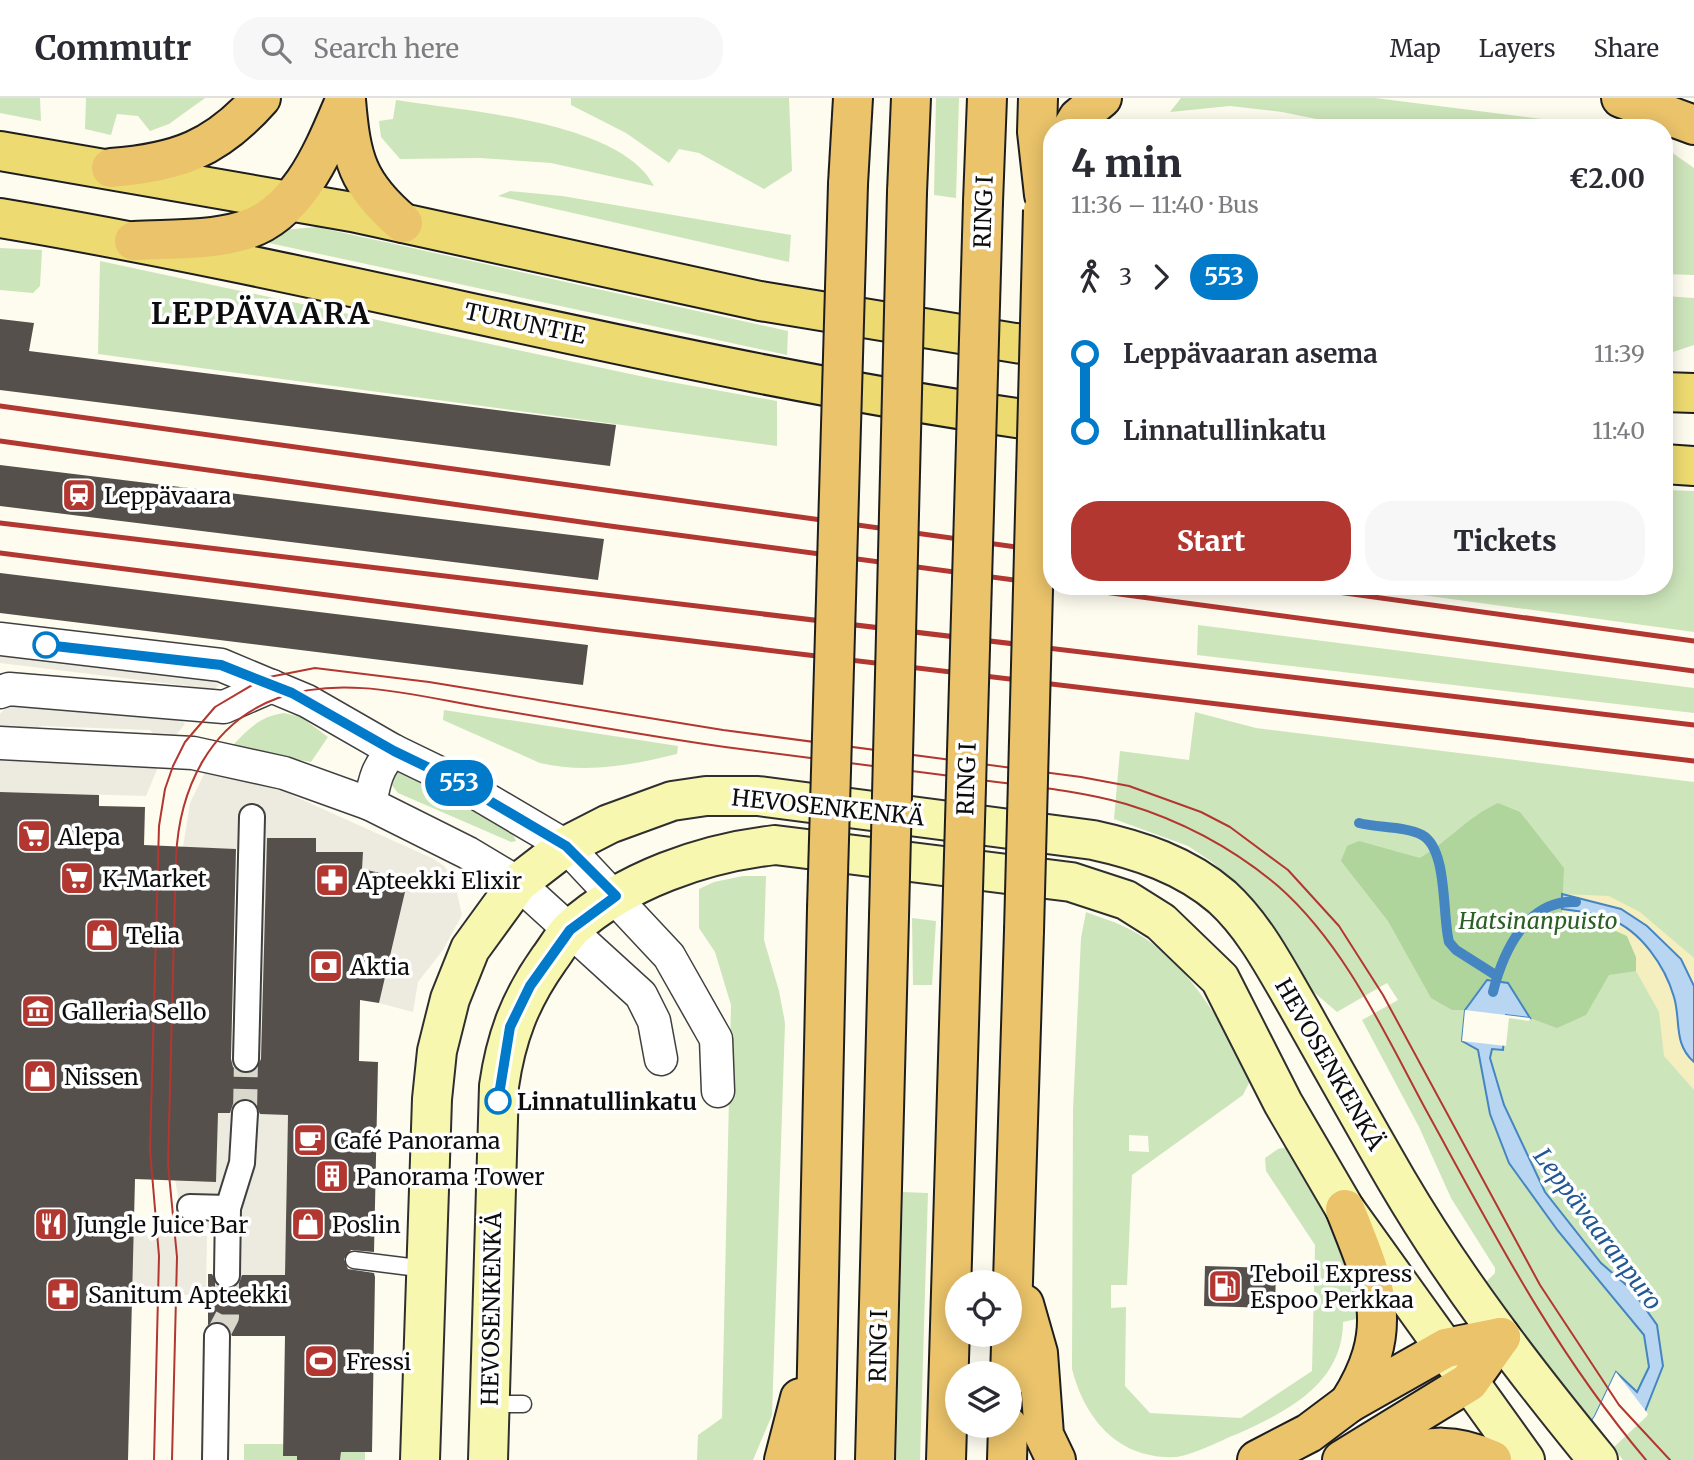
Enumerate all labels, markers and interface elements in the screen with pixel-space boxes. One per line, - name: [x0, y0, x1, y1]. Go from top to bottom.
- search box: [233, 17, 723, 80]
- text: Commutr: [35, 28, 191, 69]
- icon: search: [257, 29, 295, 67]
- text: Search here: [313, 32, 459, 65]
- text: Map: [1390, 33, 1441, 64]
- text: Layers: [1479, 33, 1555, 64]
- text: Share: [1593, 33, 1659, 64]
- text: 4 min: [1071, 140, 1182, 187]
- text: €2.00: [1569, 162, 1645, 195]
- street label: RING I: [967, 175, 999, 249]
- text: 11:36 – 11:40 · Bus: [1071, 190, 1259, 219]
- icon: walk: [1071, 258, 1109, 296]
- icon: forward: [1142, 258, 1180, 296]
- text: 553: [1204, 261, 1244, 292]
- text: 3: [1119, 262, 1132, 291]
- district label: LEPPÄVAARA: [151, 294, 371, 332]
- street label: TURUNTIE: [462, 296, 589, 350]
- text: Leppävaaran asema: [1123, 337, 1378, 370]
- text: 11:39: [1594, 339, 1645, 368]
- text: Linnatullinkatu: [1123, 414, 1327, 447]
- text: 11:40: [1592, 416, 1645, 445]
- station icon: Leppävaara: [60, 476, 98, 514]
- place label: Leppävaara: [104, 481, 231, 510]
- button: Start: [1071, 501, 1351, 581]
- button: Tickets: [1365, 501, 1645, 581]
- unlabelled marker: [33, 632, 59, 658]
- street label: RING I: [950, 742, 982, 816]
- line badge: 553: [419, 760, 499, 806]
- text: 553: [439, 767, 479, 798]
- street label: HEVOSENKENKÄ: [730, 782, 927, 832]
- supermarket icon: Alepa: [15, 817, 53, 855]
- place label: Alepa: [57, 822, 120, 851]
- supermarket icon: K-Market: [58, 859, 96, 897]
- pharmacy icon: Apteekki Elixir: [313, 861, 351, 899]
- place label: K-Market: [102, 864, 207, 893]
- place label: Apteekki Elixir: [355, 866, 522, 895]
- park label: Hatsinanpuisto: [1457, 906, 1618, 935]
- shop icon: Telia: [83, 916, 121, 954]
- place label: Telia: [126, 921, 180, 950]
- bank icon: Aktia: [307, 947, 345, 985]
- place label: Aktia: [349, 952, 410, 981]
- street label: HEVOSENKENKÄ: [1269, 973, 1391, 1156]
- museum icon: Galleria Sello: [19, 992, 57, 1030]
- place label: Galleria Sello: [62, 997, 206, 1026]
- shop icon: Nissen: [21, 1057, 59, 1095]
- place label: Nissen: [64, 1062, 139, 1091]
- place label: Linnatullinkatu: [517, 1087, 697, 1116]
- marker: Linnatullinkatu: [485, 1088, 511, 1114]
- cafe icon: Café Panorama: [291, 1121, 329, 1159]
- place label: Café Panorama: [334, 1126, 500, 1155]
- water label: Leppävaaranpuro: [1527, 1142, 1669, 1316]
- building icon: Panorama Tower: [313, 1157, 351, 1195]
- place label: Panorama Tower: [356, 1162, 545, 1191]
- restaurant icon: Jungle Juice Bar: [32, 1205, 70, 1243]
- shop icon: Poslin: [289, 1205, 327, 1243]
- place label: Jungle Juice Bar: [75, 1210, 248, 1239]
- place label: Poslin: [332, 1210, 401, 1239]
- street label: HEVOSENKENKÄ: [475, 1211, 507, 1406]
- place label: Teboil Express Espoo Perkkaa: [1250, 1259, 1414, 1314]
- fuel station icon: Teboil Express Espoo Perkkaa: [1206, 1267, 1244, 1305]
- map controls: [945, 1270, 1022, 1438]
- button: locate: [945, 1270, 1022, 1347]
- pharmacy icon: Sanitum Apteekki: [44, 1275, 82, 1313]
- place label: Sanitum Apteekki: [88, 1280, 288, 1309]
- street label: RING I: [863, 1309, 893, 1383]
- sports icon: Fressi: [302, 1342, 340, 1380]
- place label: Fressi: [346, 1347, 411, 1376]
- button: layers: [945, 1361, 1022, 1438]

